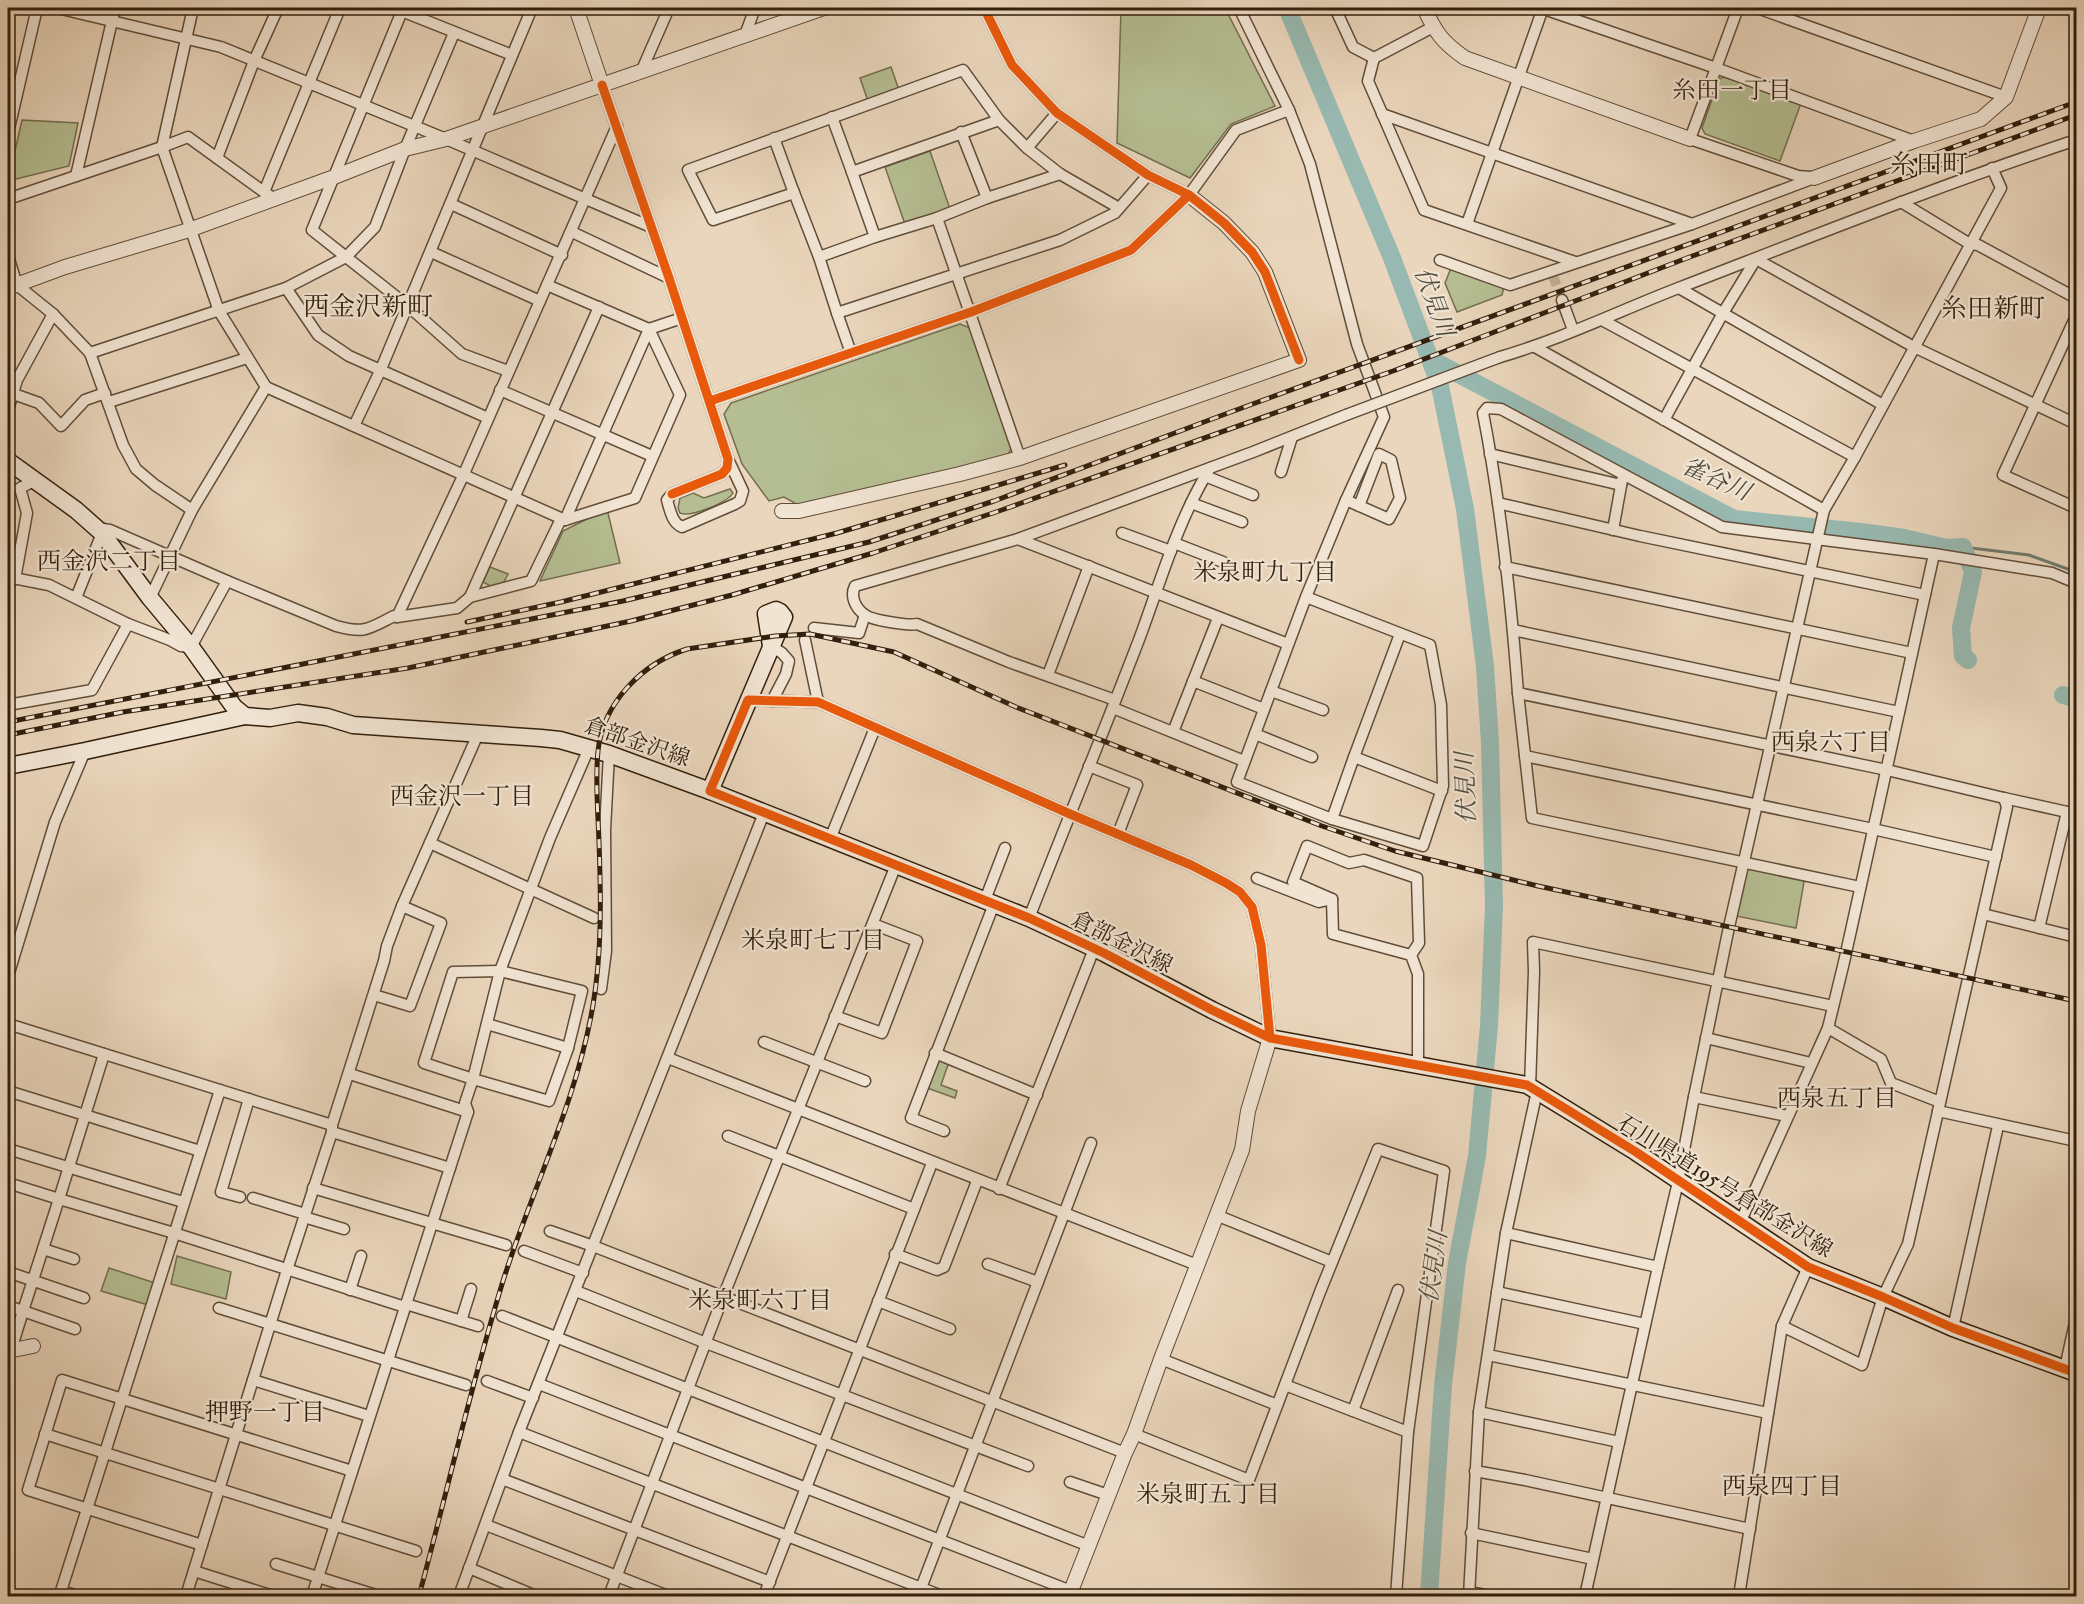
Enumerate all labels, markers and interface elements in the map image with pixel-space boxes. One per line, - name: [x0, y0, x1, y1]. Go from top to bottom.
- district label: 糸田一丁目: [1672, 75, 1792, 106]
- district label: 糸田町: [1890, 149, 1968, 181]
- water label: 伏見川: [1407, 263, 1462, 344]
- district label: 西金沢新町: [303, 291, 433, 323]
- district label: 糸田新町: [1941, 293, 2045, 325]
- water label: 雀谷川: [1677, 450, 1758, 509]
- district label: 西金沢二丁目: [37, 546, 181, 577]
- district label: 米泉町九丁目: [1193, 557, 1337, 588]
- street label: 倉部金沢線: [580, 711, 694, 773]
- district label: 西泉六丁目: [1771, 727, 1891, 758]
- water label: 伏見川: [1449, 748, 1483, 825]
- district label: 西金沢一丁目: [390, 781, 534, 812]
- street label: 倉部金沢線: [1067, 905, 1177, 979]
- district label: 米泉町七丁目: [741, 925, 885, 956]
- district label: 西泉五丁目: [1777, 1083, 1897, 1114]
- street label: 石川県道195号倉部金沢線: [1612, 1108, 1838, 1264]
- water label: 伏見川: [1414, 1226, 1455, 1305]
- district label: 米泉町六丁目: [688, 1285, 832, 1316]
- district label: 押野一丁目: [205, 1397, 325, 1428]
- district label: 西泉四丁目: [1722, 1471, 1842, 1502]
- district label: 米泉町五丁目: [1136, 1479, 1280, 1510]

